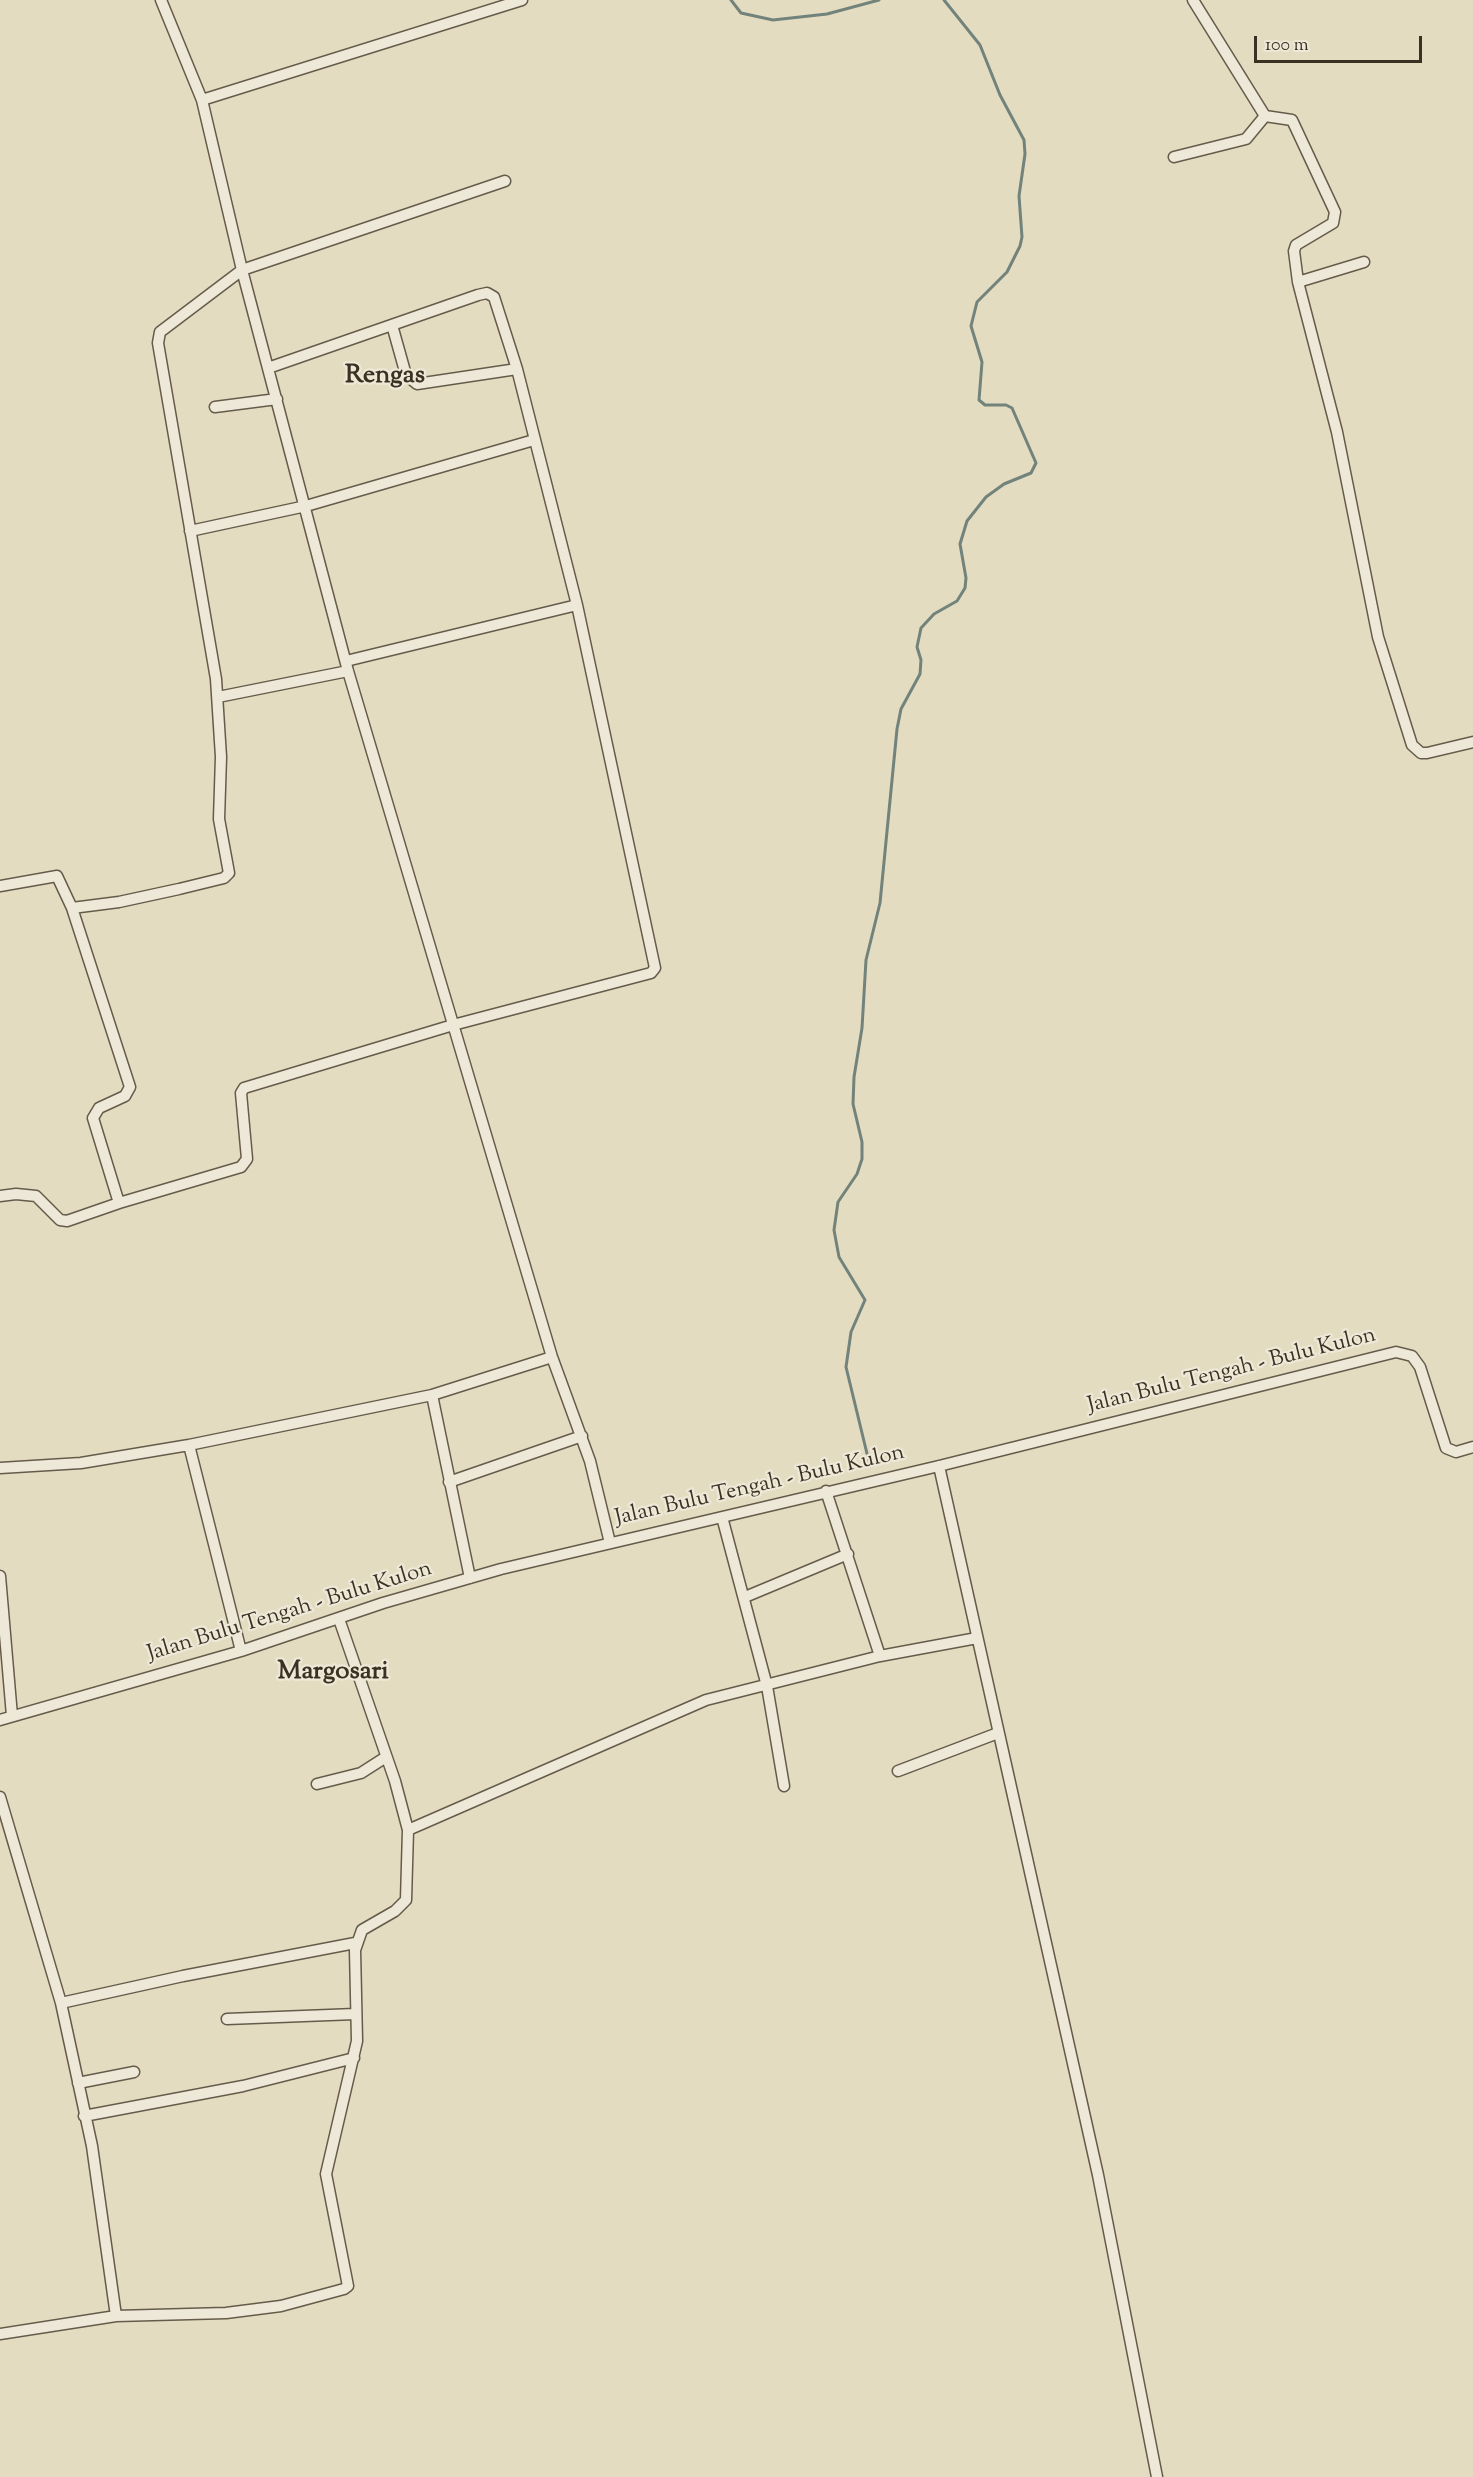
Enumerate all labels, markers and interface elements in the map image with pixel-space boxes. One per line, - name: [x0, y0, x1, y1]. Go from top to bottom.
- scale bar: [1257, 24, 1425, 62]
- text: 100 m: [1265, 33, 1309, 59]
- district label: Rengas: [345, 362, 425, 394]
- street label: Jalan Bulu Tengah - Bulu Kulon: [1085, 1323, 1379, 1421]
- street label: Jalan Bulu Tengah - Bulu Kulon: [613, 1441, 907, 1533]
- street label: Jalan Bulu Tengah - Bulu Kulon: [145, 1557, 435, 1669]
- district label: Margosari: [277, 1658, 389, 1690]

